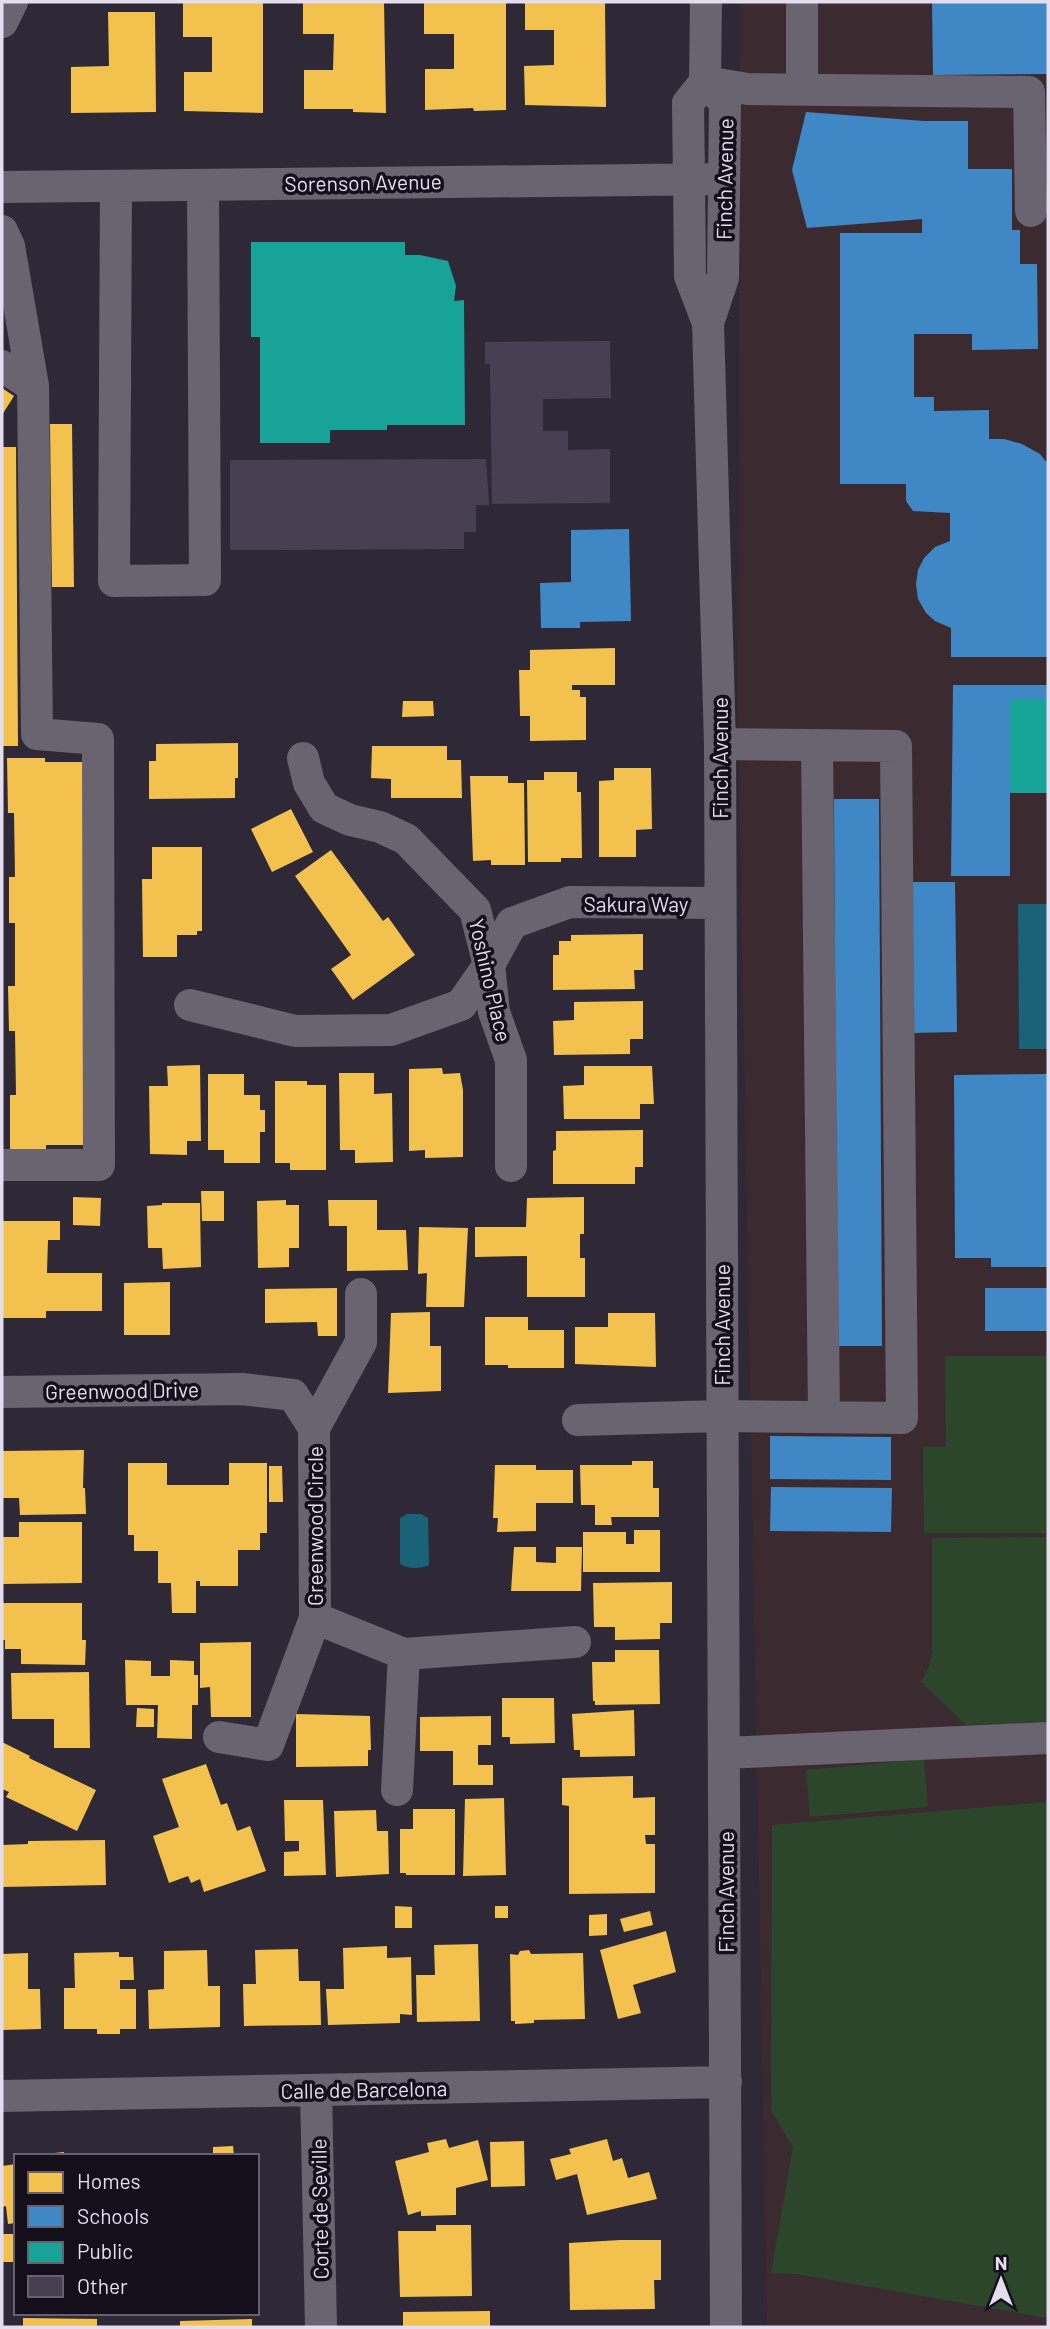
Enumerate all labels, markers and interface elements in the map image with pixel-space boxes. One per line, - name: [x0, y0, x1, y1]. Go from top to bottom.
- street label: Finch Avenue: [710, 118, 738, 240]
- street label: Sorenson Avenue: [284, 168, 442, 196]
- street label: Finch Avenue: [707, 697, 732, 819]
- street label: Sakura Way: [584, 891, 689, 916]
- street label: Yoshino Place: [465, 916, 517, 1044]
- street label: Finch Avenue: [709, 1264, 734, 1386]
- street label: Greenwood Drive: [45, 1376, 199, 1404]
- street label: Greenwood Circle: [302, 1446, 327, 1606]
- street label: Finch Avenue: [713, 1831, 738, 1953]
- street label: Calle de Barcelona: [280, 2075, 448, 2103]
- street label: Corte de Seville: [305, 2138, 333, 2280]
- legend: [14, 2154, 259, 2315]
- text: Homes: [77, 2168, 141, 2193]
- text: Schools: [77, 2203, 149, 2228]
- text: Public: [77, 2238, 133, 2263]
- north arrow: [966, 2245, 1036, 2315]
- text: N: [995, 2251, 1007, 2274]
- text: Other: [77, 2273, 128, 2298]

